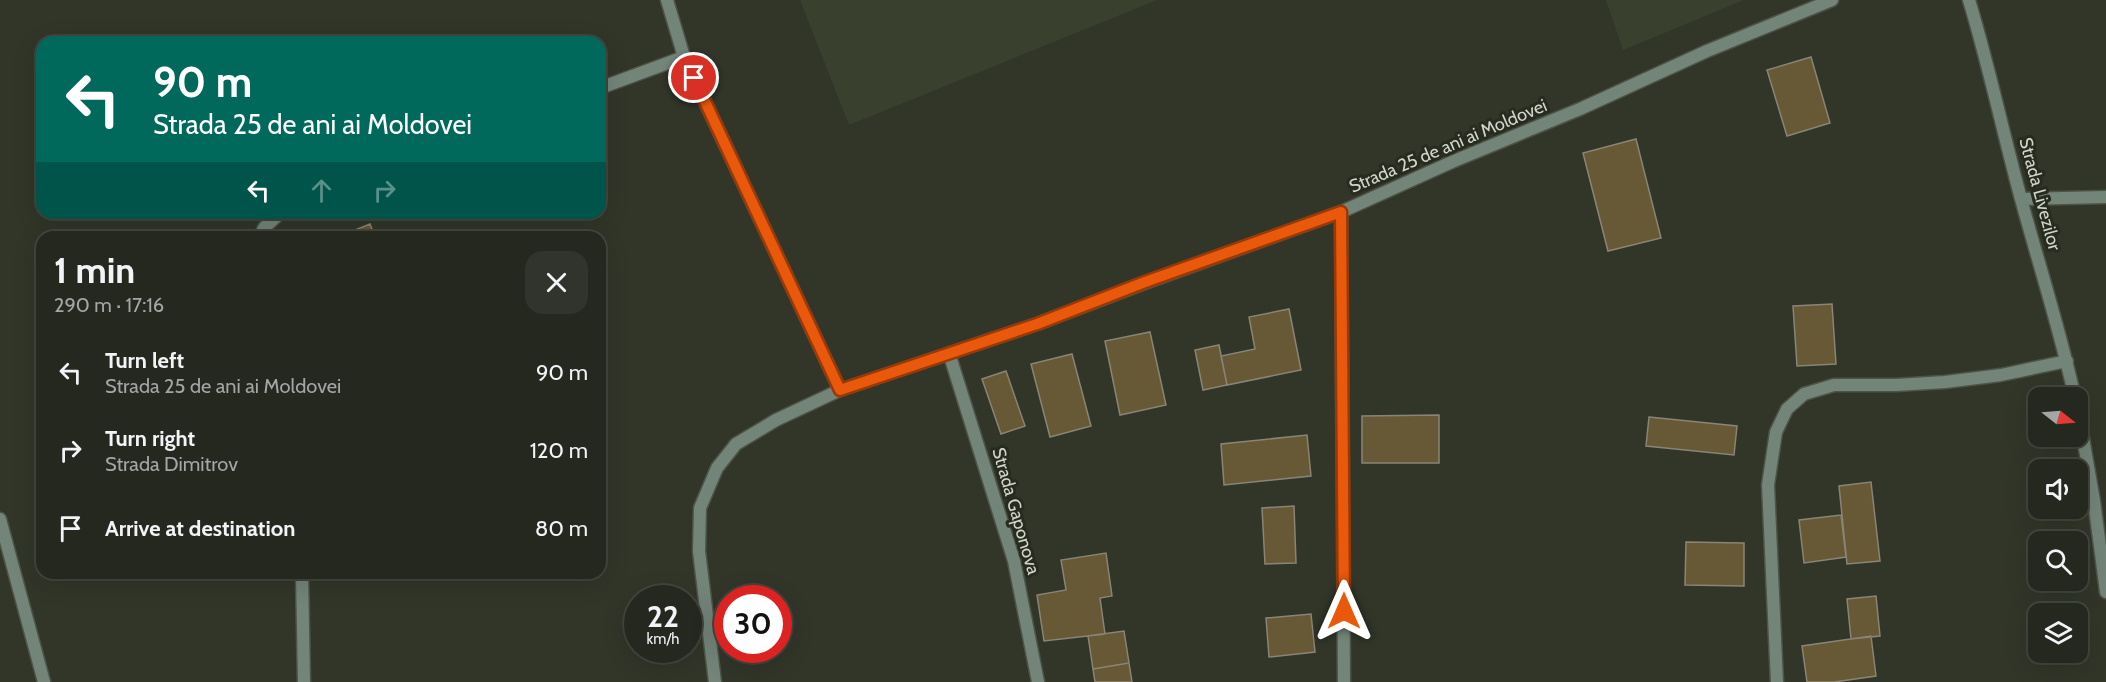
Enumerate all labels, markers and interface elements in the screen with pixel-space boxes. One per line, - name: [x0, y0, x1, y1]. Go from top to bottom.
- pin: [668, 52, 719, 103]
- text: 90 m: [153, 56, 252, 108]
- icon: left: [54, 60, 132, 138]
- icon: arrive: [677, 61, 710, 94]
- street label: Strada 25 de ani ai Moldovei: [1346, 94, 1550, 198]
- text: Strada 25 de ani ai Moldovei: [153, 108, 472, 141]
- street label: Strada Livezilor: [2014, 135, 2066, 253]
- icon: left: [242, 174, 275, 207]
- icon: ahead: [305, 174, 338, 207]
- icon: right: [368, 174, 401, 207]
- text: 1 min: [54, 248, 135, 292]
- button: close: [525, 251, 588, 314]
- text: 290 m · 17:16: [54, 293, 164, 317]
- text: Turn left: [105, 347, 184, 374]
- icon: left: [54, 356, 87, 389]
- text: 90 m: [536, 359, 588, 386]
- text: Strada 25 de ani ai Moldovei: [105, 374, 341, 398]
- north arrow: [2028, 387, 2088, 447]
- map controls: [2028, 387, 2088, 663]
- text: Turn right: [105, 425, 195, 452]
- icon: right: [54, 434, 87, 467]
- text: 120 m: [530, 437, 588, 464]
- street label: Strada Gaponova: [987, 445, 1045, 577]
- text: Strada Dimitrov: [105, 452, 238, 476]
- button: sound: [2028, 459, 2088, 519]
- icon: arrive: [54, 512, 87, 545]
- text: Arrive at destination: [105, 515, 295, 542]
- text: 80 m: [535, 515, 588, 542]
- button: search: [2028, 531, 2088, 591]
- position arrow: [1312, 579, 1376, 643]
- speed limit sign: 30: [714, 585, 792, 663]
- text: 22: [647, 598, 679, 635]
- button: layers: [2028, 603, 2088, 663]
- text: km/h: [647, 630, 679, 648]

